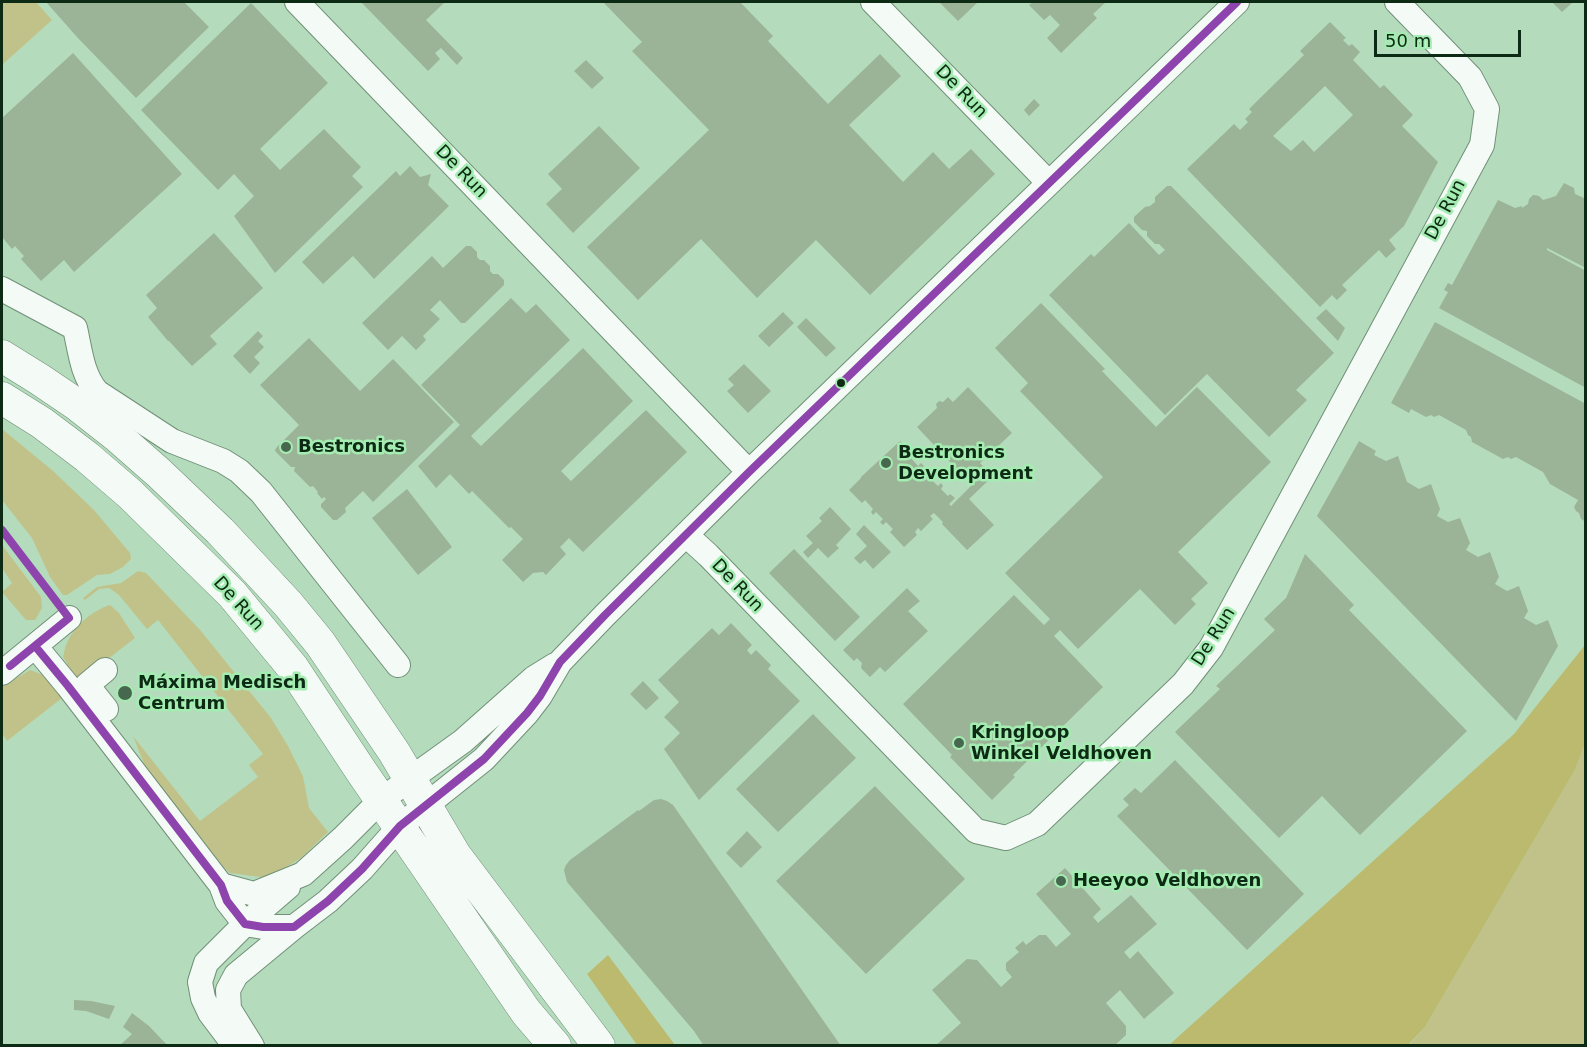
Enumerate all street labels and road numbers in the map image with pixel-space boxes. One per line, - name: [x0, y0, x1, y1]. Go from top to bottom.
- street label: De Run: [931, 61, 991, 123]
- street label: De Run: [431, 141, 491, 203]
- street label: De Run: [1421, 176, 1471, 244]
- street label: De Run: [707, 555, 767, 617]
- street label: De Run: [208, 573, 268, 635]
- street label: De Run: [1188, 604, 1240, 670]

